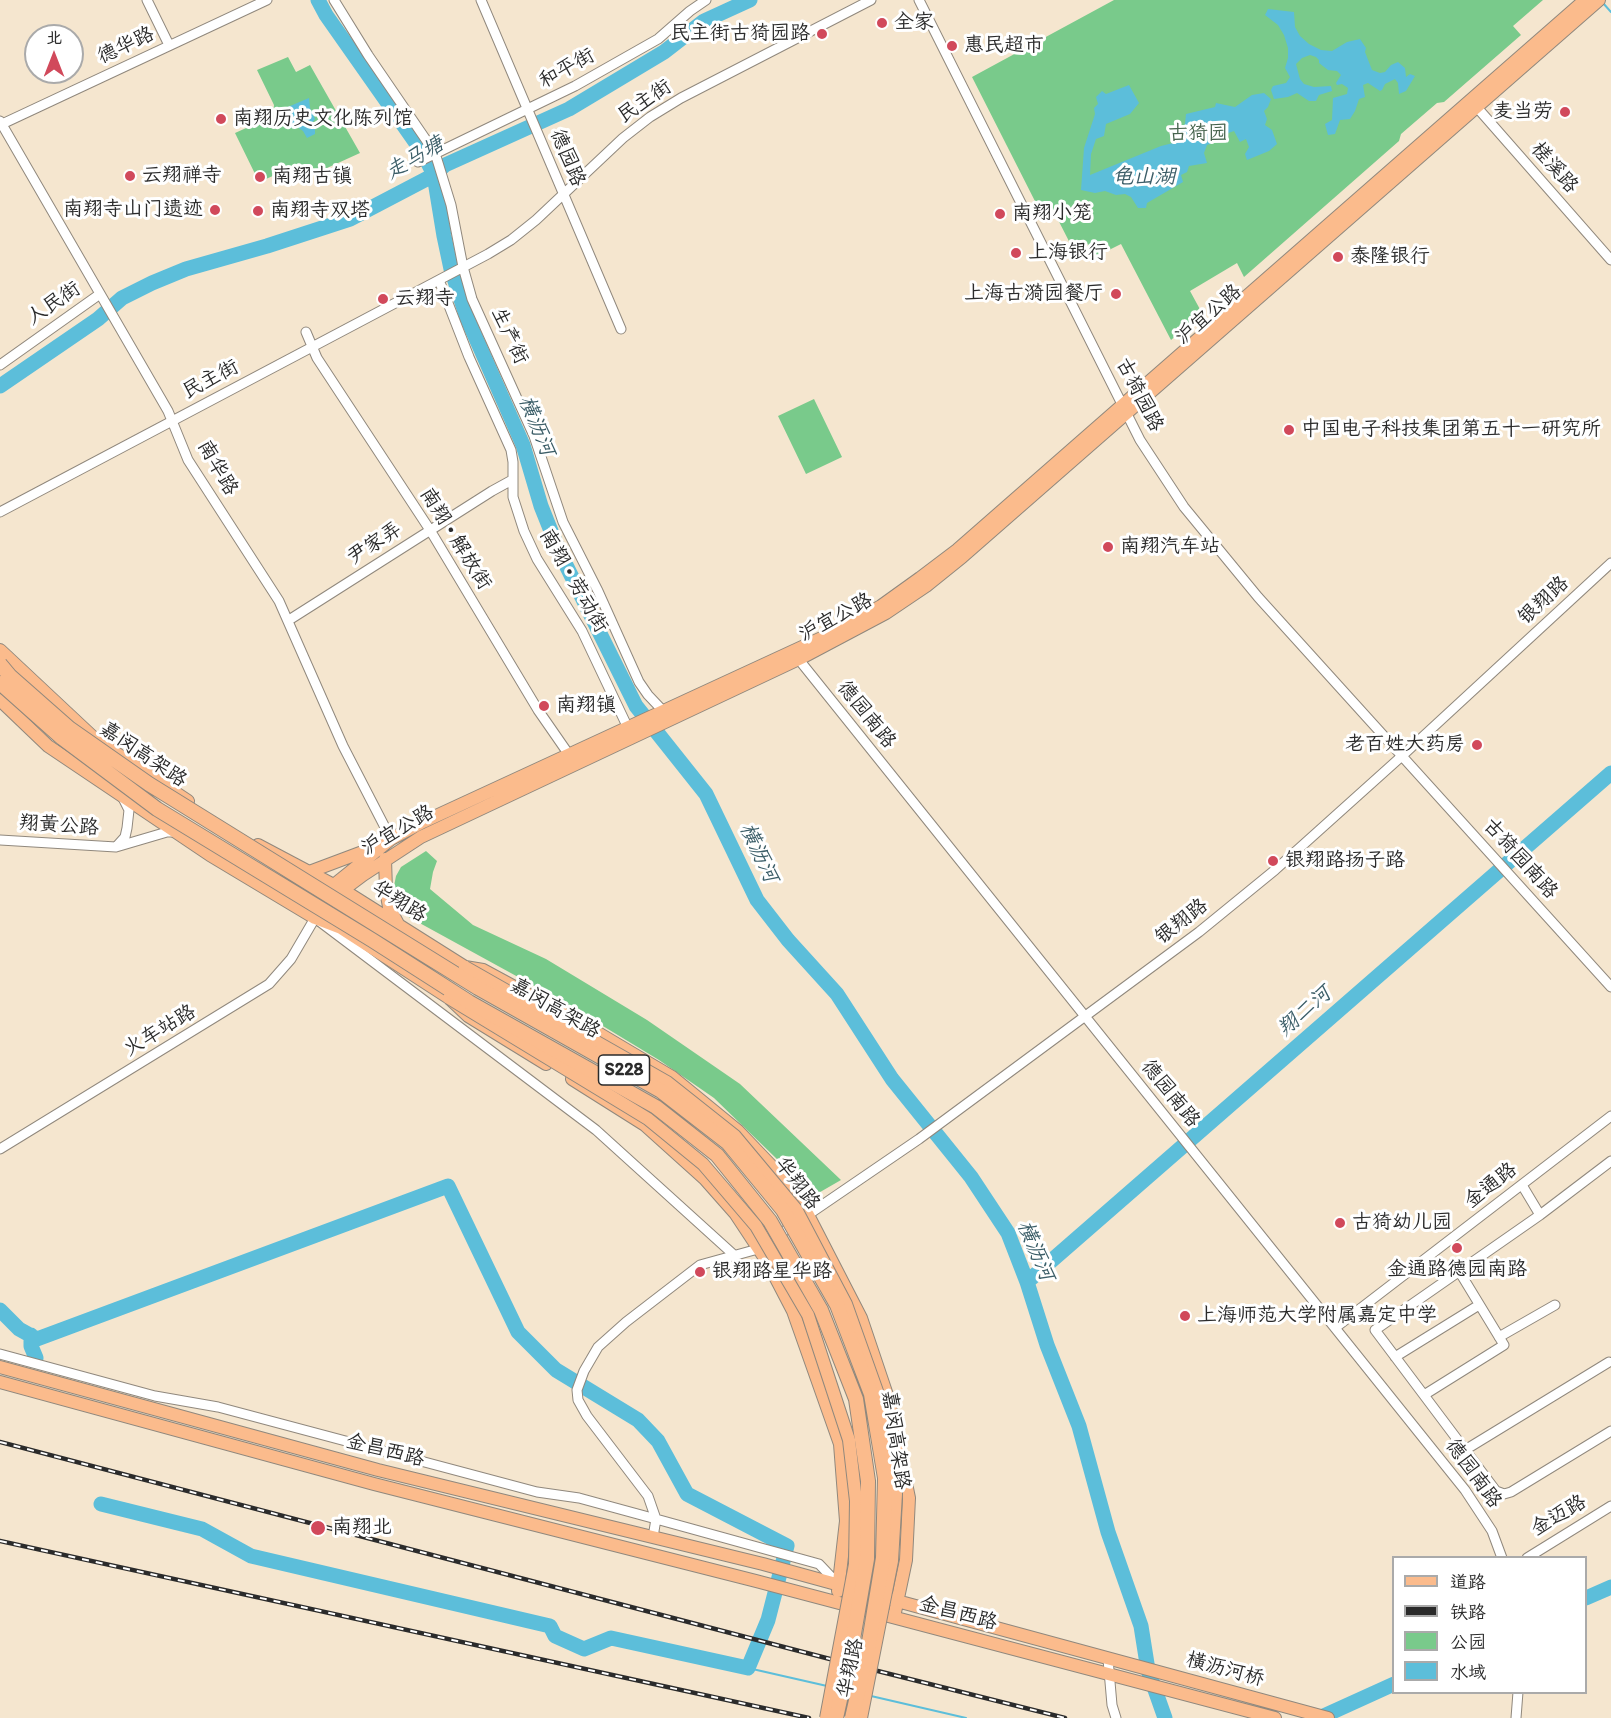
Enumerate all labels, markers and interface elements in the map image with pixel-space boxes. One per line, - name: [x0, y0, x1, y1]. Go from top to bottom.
- place label: 全家: [894, 11, 934, 35]
- marker: 全家: [875, 16, 889, 30]
- street label: 德华路: [94, 22, 158, 70]
- place label: 民主街古猗园路: [670, 22, 810, 46]
- north arrow: [24, 24, 84, 84]
- marker: 民主街古猗园路: [815, 27, 829, 41]
- text: 北: [46, 28, 62, 47]
- place label: 惠民超市: [964, 34, 1044, 58]
- marker: 惠民超市: [945, 39, 959, 53]
- street label: 和平街: [535, 44, 599, 94]
- street label: 民主街: [613, 75, 677, 129]
- place label: 麦当劳: [1493, 100, 1553, 124]
- marker: 麦当劳: [1558, 105, 1572, 119]
- place label: 南翔历史文化陈列馆: [233, 107, 413, 131]
- marker: 南翔历史文化陈列馆: [214, 112, 228, 126]
- park label: 古猗园: [1168, 122, 1228, 146]
- street label: 德园路: [544, 126, 590, 190]
- water label: 走马塘: [381, 132, 449, 186]
- street label: 槎溪路: [1525, 137, 1583, 199]
- place label: 云翔禅寺: [142, 164, 222, 188]
- place label: 南翔古镇: [272, 165, 352, 189]
- water label: 龟山湖: [1113, 165, 1175, 191]
- marker: 云翔禅寺: [123, 169, 137, 183]
- marker: 南翔古镇: [253, 170, 267, 184]
- place label: 南翔寺山门遗迹: [63, 198, 203, 222]
- place label: 南翔寺双塔: [270, 199, 370, 223]
- place label: 南翔小笼: [1012, 202, 1092, 226]
- marker: 南翔寺山门遗迹: [208, 203, 222, 217]
- marker: 南翔寺双塔: [251, 204, 265, 218]
- marker: 南翔小笼: [993, 207, 1007, 221]
- place label: 上海银行: [1028, 241, 1108, 265]
- place label: 泰隆银行: [1350, 245, 1430, 269]
- marker: 上海银行: [1009, 246, 1023, 260]
- marker: 泰隆银行: [1331, 250, 1345, 264]
- street label: 人民街: [22, 277, 86, 331]
- street label: 沪宜公路: [1171, 280, 1247, 350]
- place label: 上海古漪园餐厅: [964, 282, 1104, 306]
- place label: 云翔寺: [395, 287, 455, 311]
- marker: 上海古漪园餐厅: [1109, 287, 1123, 301]
- marker: 云翔寺: [376, 292, 390, 306]
- street label: 生产街: [485, 304, 533, 368]
- street label: 古猗园路: [1110, 354, 1168, 436]
- street label: 民主街: [179, 355, 243, 405]
- water label: 横沥河: [513, 392, 559, 460]
- place label: 中国电子科技集团第五十一研究所: [1301, 418, 1601, 442]
- marker: 中国电子科技集团第五十一研究所: [1282, 423, 1296, 437]
- street label: 南华路: [192, 436, 242, 500]
- street label: 南翔 • 解放街: [414, 483, 496, 595]
- street label: 尹家弄: [343, 518, 407, 570]
- street label: 南翔 • 劳动街: [534, 525, 612, 637]
- place label: 南翔汽车站: [1120, 535, 1220, 559]
- marker: 南翔汽车站: [1101, 540, 1115, 554]
- street label: 银翔路: [1514, 572, 1574, 630]
- street label: 沪宜公路: [795, 589, 877, 647]
- street label: 德园南路: [832, 676, 900, 754]
- place label: 南翔镇: [556, 694, 616, 718]
- marker: 南翔镇: [537, 699, 551, 713]
- street label: 嘉闵高架路: [95, 717, 191, 793]
- place label: 老百姓大药房: [1345, 733, 1465, 757]
- marker: 老百姓大药房: [1470, 738, 1484, 752]
- street label: 沪宜公路: [357, 801, 439, 861]
- street label: 翔黄公路: [18, 811, 100, 841]
- street label: 古猗园南路: [1478, 814, 1562, 904]
- water label: 横沥河: [733, 819, 783, 887]
- place label: 银翔路扬子路: [1285, 849, 1405, 873]
- marker: 银翔路扬子路: [1266, 854, 1280, 868]
- street label: 华翔路: [367, 876, 431, 928]
- street label: 银翔路: [1151, 894, 1213, 950]
- street label: 嘉闵高架路: [506, 974, 604, 1044]
- water label: 翔二河: [1273, 982, 1337, 1042]
- street label: 火车站路: [120, 1000, 200, 1062]
- road number: S228: [598, 1055, 650, 1085]
- street label: 德园南路: [1136, 1055, 1204, 1133]
- street label: 华翔路: [769, 1153, 825, 1215]
- street label: 金通路: [1460, 1158, 1522, 1214]
- place label: 古猗幼儿园: [1352, 1211, 1452, 1235]
- marker: 古猗幼儿园: [1333, 1216, 1347, 1230]
- water label: 横沥河: [1011, 1217, 1059, 1285]
- marker: 金通路德园南路: [1450, 1241, 1464, 1255]
- place label: 金通路德园南路: [1387, 1258, 1527, 1282]
- place label: 银翔路星华路: [712, 1260, 832, 1284]
- marker: 银翔路星华路: [693, 1265, 707, 1279]
- place label: 上海师范大学附属嘉定中学: [1197, 1304, 1437, 1328]
- marker: 上海师范大学附属嘉定中学: [1178, 1309, 1192, 1323]
- street label: 嘉闵高架路: [876, 1389, 914, 1491]
- street label: 金昌西路: [343, 1430, 427, 1472]
- street label: 德园南路: [1440, 1435, 1506, 1513]
- street label: 金迈路: [1527, 1490, 1591, 1542]
- place label: 南翔北: [332, 1516, 392, 1540]
- marker: 南翔北: [309, 1519, 327, 1537]
- legend: [1392, 1556, 1587, 1694]
- text: 道路: [1450, 1571, 1486, 1593]
- street label: 金昌西路: [916, 1592, 1000, 1636]
- text: 铁路: [1450, 1601, 1486, 1623]
- text: 公园: [1450, 1631, 1486, 1653]
- street label: 华翔路: [833, 1636, 869, 1700]
- street label: 横沥河桥: [1183, 1648, 1267, 1692]
- text: 水域: [1450, 1661, 1486, 1683]

